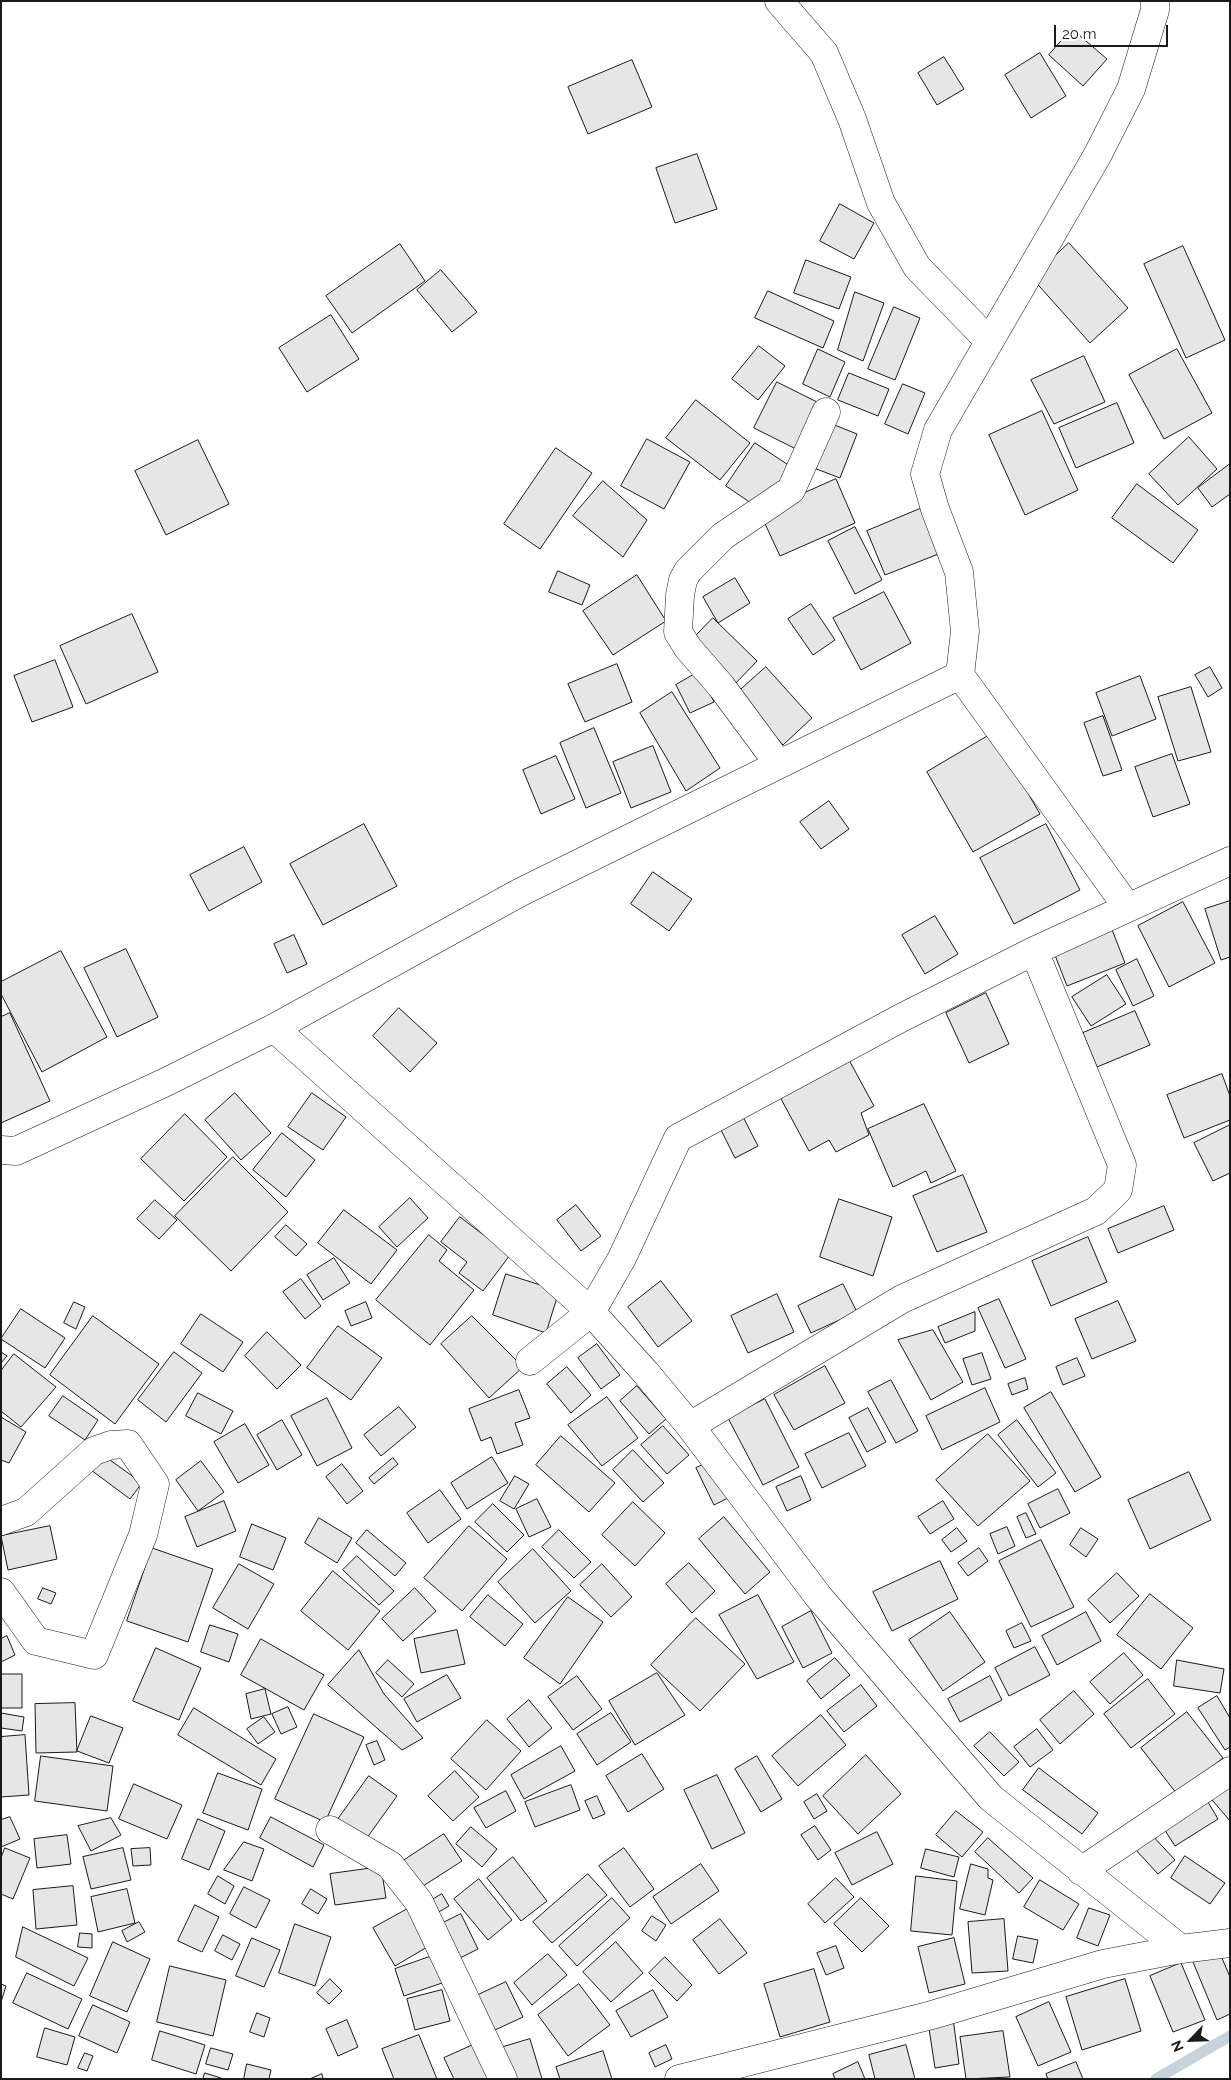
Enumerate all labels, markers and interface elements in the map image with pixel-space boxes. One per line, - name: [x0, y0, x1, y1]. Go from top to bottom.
- scale bar: [1056, 15, 1170, 47]
- text: 20 m: [1062, 25, 1097, 43]
- north arrow: [1166, 2015, 1216, 2065]
- text: N: [1168, 2038, 1187, 2054]

